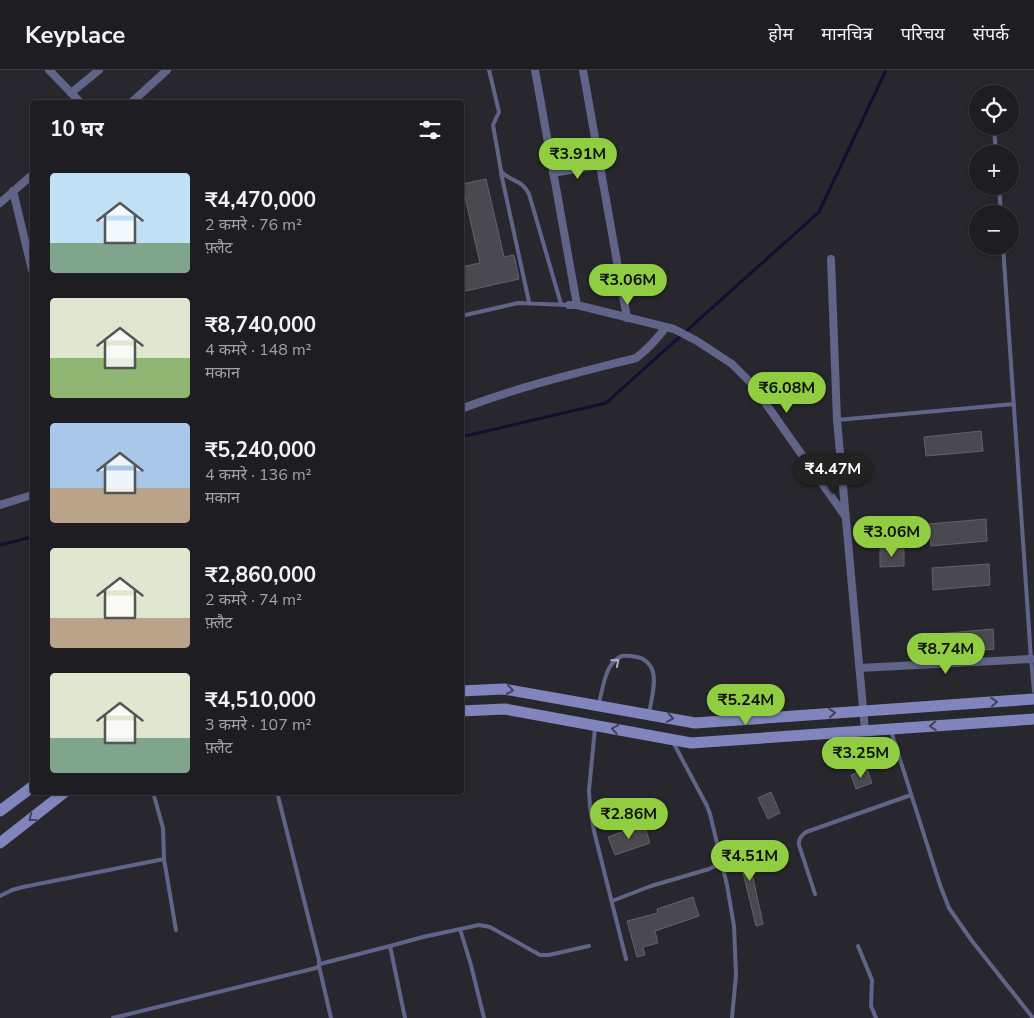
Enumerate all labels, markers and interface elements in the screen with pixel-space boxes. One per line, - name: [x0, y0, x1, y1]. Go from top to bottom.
- text: Keyplace: [25, 19, 125, 51]
- text: होम: [768, 22, 793, 46]
- text: मानचित्र: [821, 22, 873, 46]
- text: परिचय: [901, 22, 945, 46]
- text: संपर्क: [973, 22, 1009, 46]
- map controls: [969, 85, 1019, 255]
- button: locate: [969, 85, 1019, 135]
- text: 10 घर: [50, 115, 104, 143]
- icon: filters: [416, 116, 444, 144]
- pin: ₹3.91M: [537, 138, 619, 180]
- text: ₹3.91M: [550, 143, 606, 165]
- button: +: [969, 145, 1019, 195]
- text: ₹4,470,000: [205, 186, 316, 214]
- icon: home: [90, 193, 150, 253]
- button: −: [969, 205, 1019, 255]
- text: 2 कमरे · 76 m²: [205, 214, 302, 236]
- text: फ़्लैट: [205, 237, 233, 259]
- pin: ₹3.06M: [587, 264, 669, 306]
- text: ₹3.06M: [600, 269, 656, 291]
- text: ₹8,740,000: [205, 311, 316, 339]
- icon: home: [90, 318, 150, 378]
- text: 4 कमरे · 148 m²: [205, 339, 312, 361]
- text: मकान: [205, 362, 240, 384]
- pin: ₹6.08M: [746, 372, 828, 414]
- text: ₹6.08M: [759, 377, 815, 399]
- text: ₹5,240,000: [205, 436, 316, 464]
- icon: home: [90, 443, 150, 503]
- pin: ₹4.47M: [792, 452, 874, 495]
- text: ₹4.47M: [805, 458, 861, 480]
- text: 4 कमरे · 136 m²: [205, 464, 312, 486]
- text: मकान: [205, 487, 240, 509]
- pin: ₹3.06M: [851, 516, 933, 558]
- text: ₹3.06M: [864, 521, 920, 543]
- text: ₹2,860,000: [205, 561, 316, 589]
- icon: home: [90, 568, 150, 628]
- text: 2 कमरे · 74 m²: [205, 589, 302, 611]
- text: फ़्लैट: [205, 612, 233, 634]
- pin: ₹8.74M: [905, 632, 987, 675]
- text: ₹8.74M: [918, 638, 974, 660]
- one-way arrow: [611, 658, 620, 667]
- one-way arrow: [506, 684, 514, 695]
- pin: ₹5.24M: [705, 684, 787, 726]
- text: ₹4,510,000: [205, 686, 316, 714]
- text: ₹5.24M: [718, 689, 774, 711]
- icon: home: [90, 693, 150, 753]
- one-way arrow: [990, 696, 998, 707]
- one-way arrow: [828, 708, 836, 719]
- one-way arrow: [665, 713, 674, 723]
- text: 3 कमरे · 107 m²: [205, 714, 312, 736]
- one-way arrow: [929, 720, 937, 731]
- one-way arrow: [610, 725, 619, 735]
- pin: ₹3.25M: [820, 736, 902, 779]
- text: फ़्लैट: [205, 737, 233, 759]
- text: ₹3.25M: [833, 742, 889, 764]
- pin: ₹2.86M: [588, 798, 670, 840]
- text: ₹2.86M: [601, 803, 657, 825]
- one-way arrow: [29, 812, 38, 821]
- pin: ₹4.51M: [709, 840, 791, 882]
- text: ₹4.51M: [722, 845, 778, 867]

